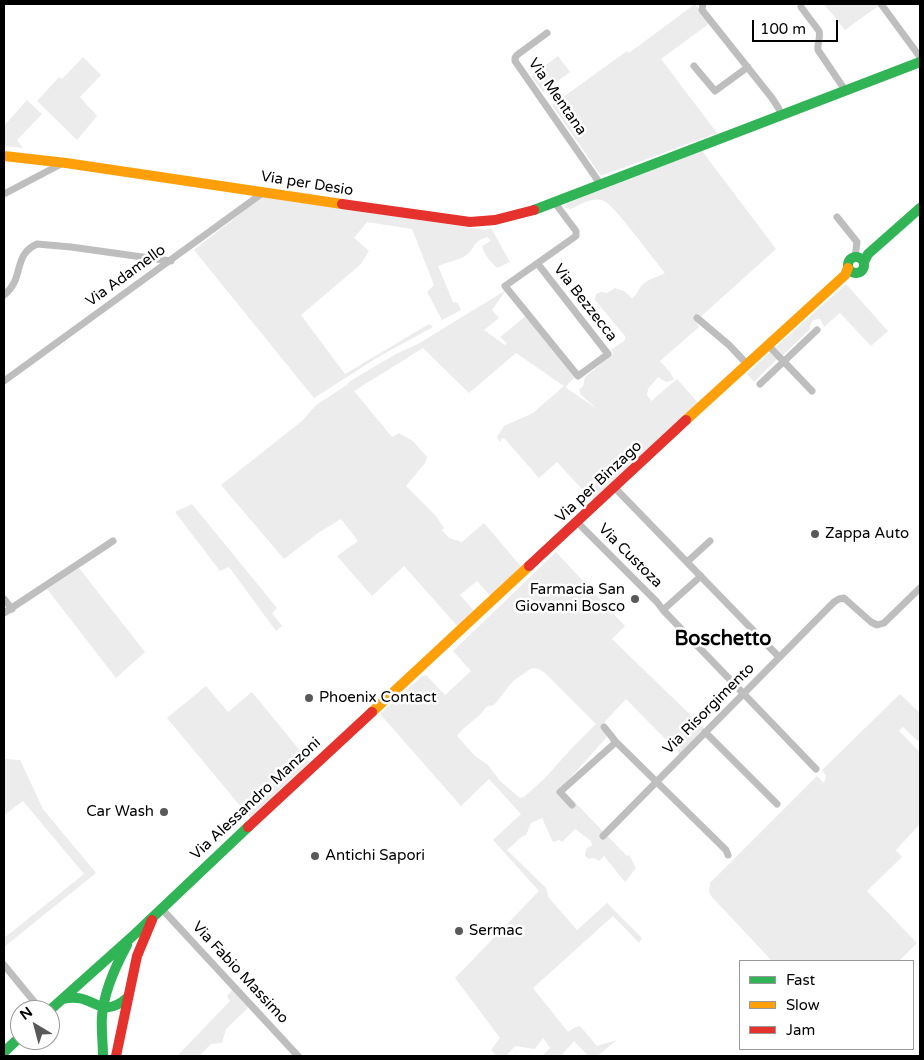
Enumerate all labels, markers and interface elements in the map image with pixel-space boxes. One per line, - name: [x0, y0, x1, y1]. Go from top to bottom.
- scale bar: [754, 10, 840, 42]
- text: 100 m: [760, 20, 806, 38]
- street label: Via Mentana: [524, 55, 590, 139]
- street label: Via per Desio: [259, 168, 355, 200]
- street label: Via Adamello: [83, 241, 169, 311]
- street label: Via Bezzecca: [549, 261, 621, 345]
- street label: Via per Binzago: [552, 437, 646, 527]
- street label: Via Custoza: [594, 520, 666, 592]
- place label: Zappa Auto: [825, 525, 909, 543]
- marker: Zappa Auto: [809, 528, 821, 540]
- place label: Farmacia San Giovanni Bosco: [515, 581, 625, 616]
- marker: Farmacia San Giovanni Bosco: [629, 593, 641, 605]
- district label: Boschetto: [675, 628, 771, 652]
- street label: Via Risorgimento: [660, 660, 758, 758]
- place label: Phoenix Contact: [319, 689, 437, 707]
- marker: Phoenix Contact: [303, 692, 315, 704]
- street label: Via Alessandro Manzoni: [187, 734, 325, 864]
- place label: Car Wash: [86, 803, 154, 821]
- marker: Car Wash: [158, 806, 170, 818]
- place label: Antichi Sapori: [325, 847, 425, 865]
- marker: Antichi Sapori: [309, 850, 321, 862]
- street label: Via Fabio Massimo: [188, 918, 292, 1028]
- place label: Sermac: [469, 922, 523, 940]
- marker: Sermac: [453, 925, 465, 937]
- legend: [739, 960, 914, 1050]
- text: Fast: [786, 971, 815, 989]
- text: Slow: [786, 996, 820, 1014]
- north arrow: [10, 1000, 60, 1050]
- text: N: [17, 1003, 36, 1024]
- text: Jam: [786, 1021, 815, 1039]

